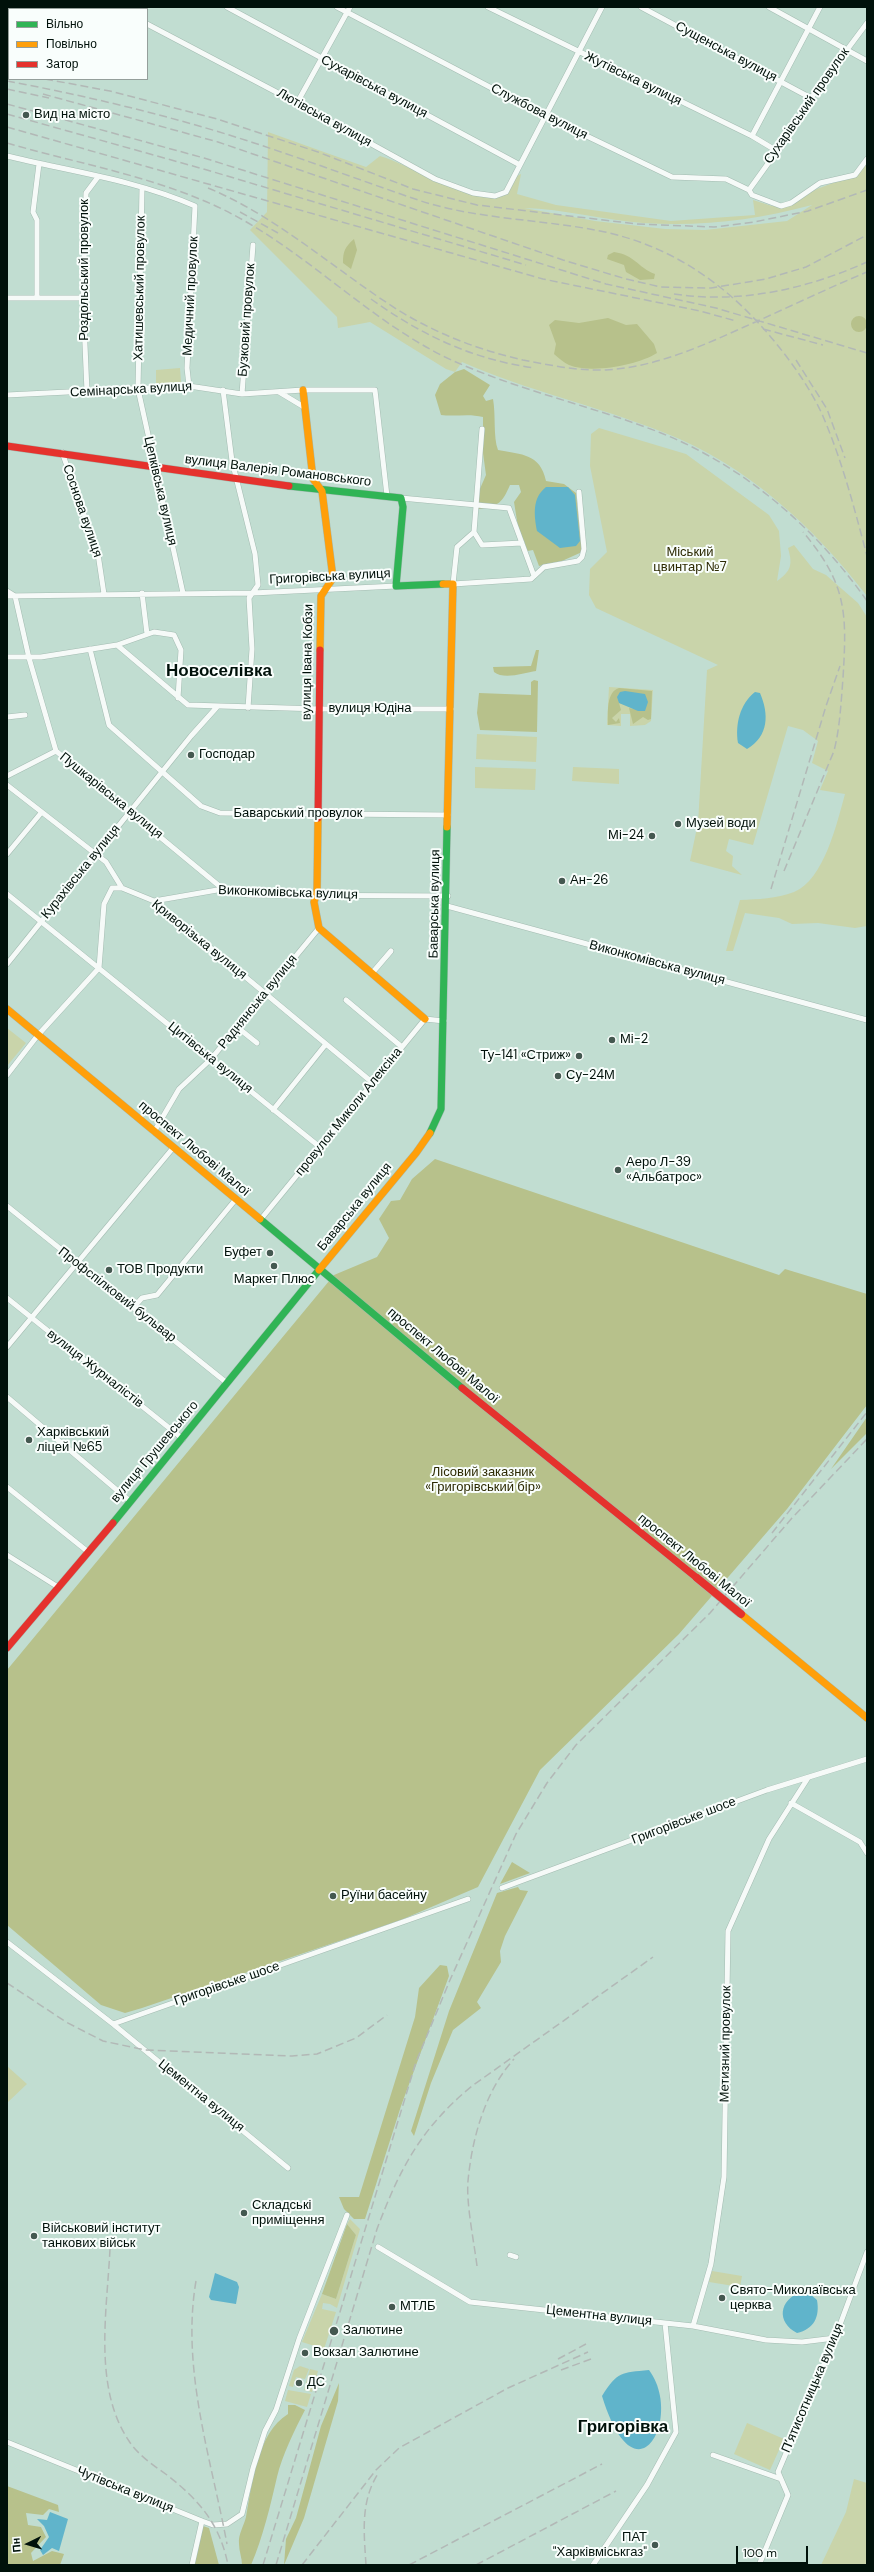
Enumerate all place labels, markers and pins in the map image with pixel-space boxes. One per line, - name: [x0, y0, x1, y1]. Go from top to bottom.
- place label: Вид на місто: [34, 107, 110, 123]
- marker: Вид на місто: [21, 110, 31, 120]
- place label: Господар: [199, 747, 255, 763]
- marker: Господар: [186, 750, 196, 760]
- place label: Музей води: [686, 816, 756, 832]
- marker: Музей води: [673, 819, 683, 829]
- place label: Мі-24: [608, 828, 644, 844]
- marker: Мі-24: [647, 831, 657, 841]
- place label: Ан-26: [570, 873, 609, 889]
- marker: Ан-26: [557, 876, 567, 886]
- place label: Мі-2: [620, 1032, 648, 1048]
- marker: Мі-2: [607, 1035, 617, 1045]
- place label: Ту-141 «Стриж»: [481, 1048, 571, 1064]
- marker: Ту-141 «Стриж»: [574, 1051, 584, 1061]
- place label: Су-24М: [566, 1068, 615, 1084]
- marker: Су-24М: [553, 1071, 563, 1081]
- place label: Аеро Л-39 «Альбатрос»: [626, 1155, 702, 1186]
- marker: Аеро Л-39 «Альбатрос»: [613, 1165, 623, 1175]
- place label: Буфет: [224, 1245, 262, 1261]
- marker: Буфет: [265, 1248, 275, 1258]
- marker: Маркет Плюс: [269, 1261, 279, 1271]
- place label: ТОВ Продукти: [117, 1262, 203, 1278]
- marker: ТОВ Продукти: [104, 1265, 114, 1275]
- place label: Маркет Плюс: [234, 1272, 314, 1288]
- place label: Харківський ліцей №65: [37, 1425, 109, 1456]
- marker: Харківський ліцей №65: [24, 1435, 34, 1445]
- place label: Руїни басейну: [341, 1888, 427, 1904]
- marker: Руїни басейну: [328, 1891, 338, 1901]
- place label: Складські приміщення: [252, 2198, 325, 2229]
- marker: Складські приміщення: [239, 2208, 249, 2218]
- place label: Військовий інститут танкових військ: [42, 2221, 160, 2252]
- marker: Військовий інститут танкових військ: [29, 2231, 39, 2241]
- place label: Свято-Миколаївська церква: [730, 2283, 856, 2314]
- marker: Свято-Миколаївська церква: [717, 2293, 727, 2303]
- place label: МТЛБ: [400, 2299, 436, 2315]
- marker: МТЛБ: [387, 2302, 397, 2312]
- place label: Залютине: [343, 2323, 403, 2339]
- marker: Залютине: [328, 2325, 340, 2337]
- place label: Вокзал Залютине: [313, 2345, 419, 2361]
- marker: Вокзал Залютине: [300, 2348, 310, 2358]
- place label: ДС: [307, 2375, 325, 2391]
- marker: ДС: [294, 2378, 304, 2388]
- place label: ПАТ "Харківміськгаз": [553, 2530, 647, 2561]
- marker: ПАТ "Харківміськгаз": [650, 2540, 660, 2550]

